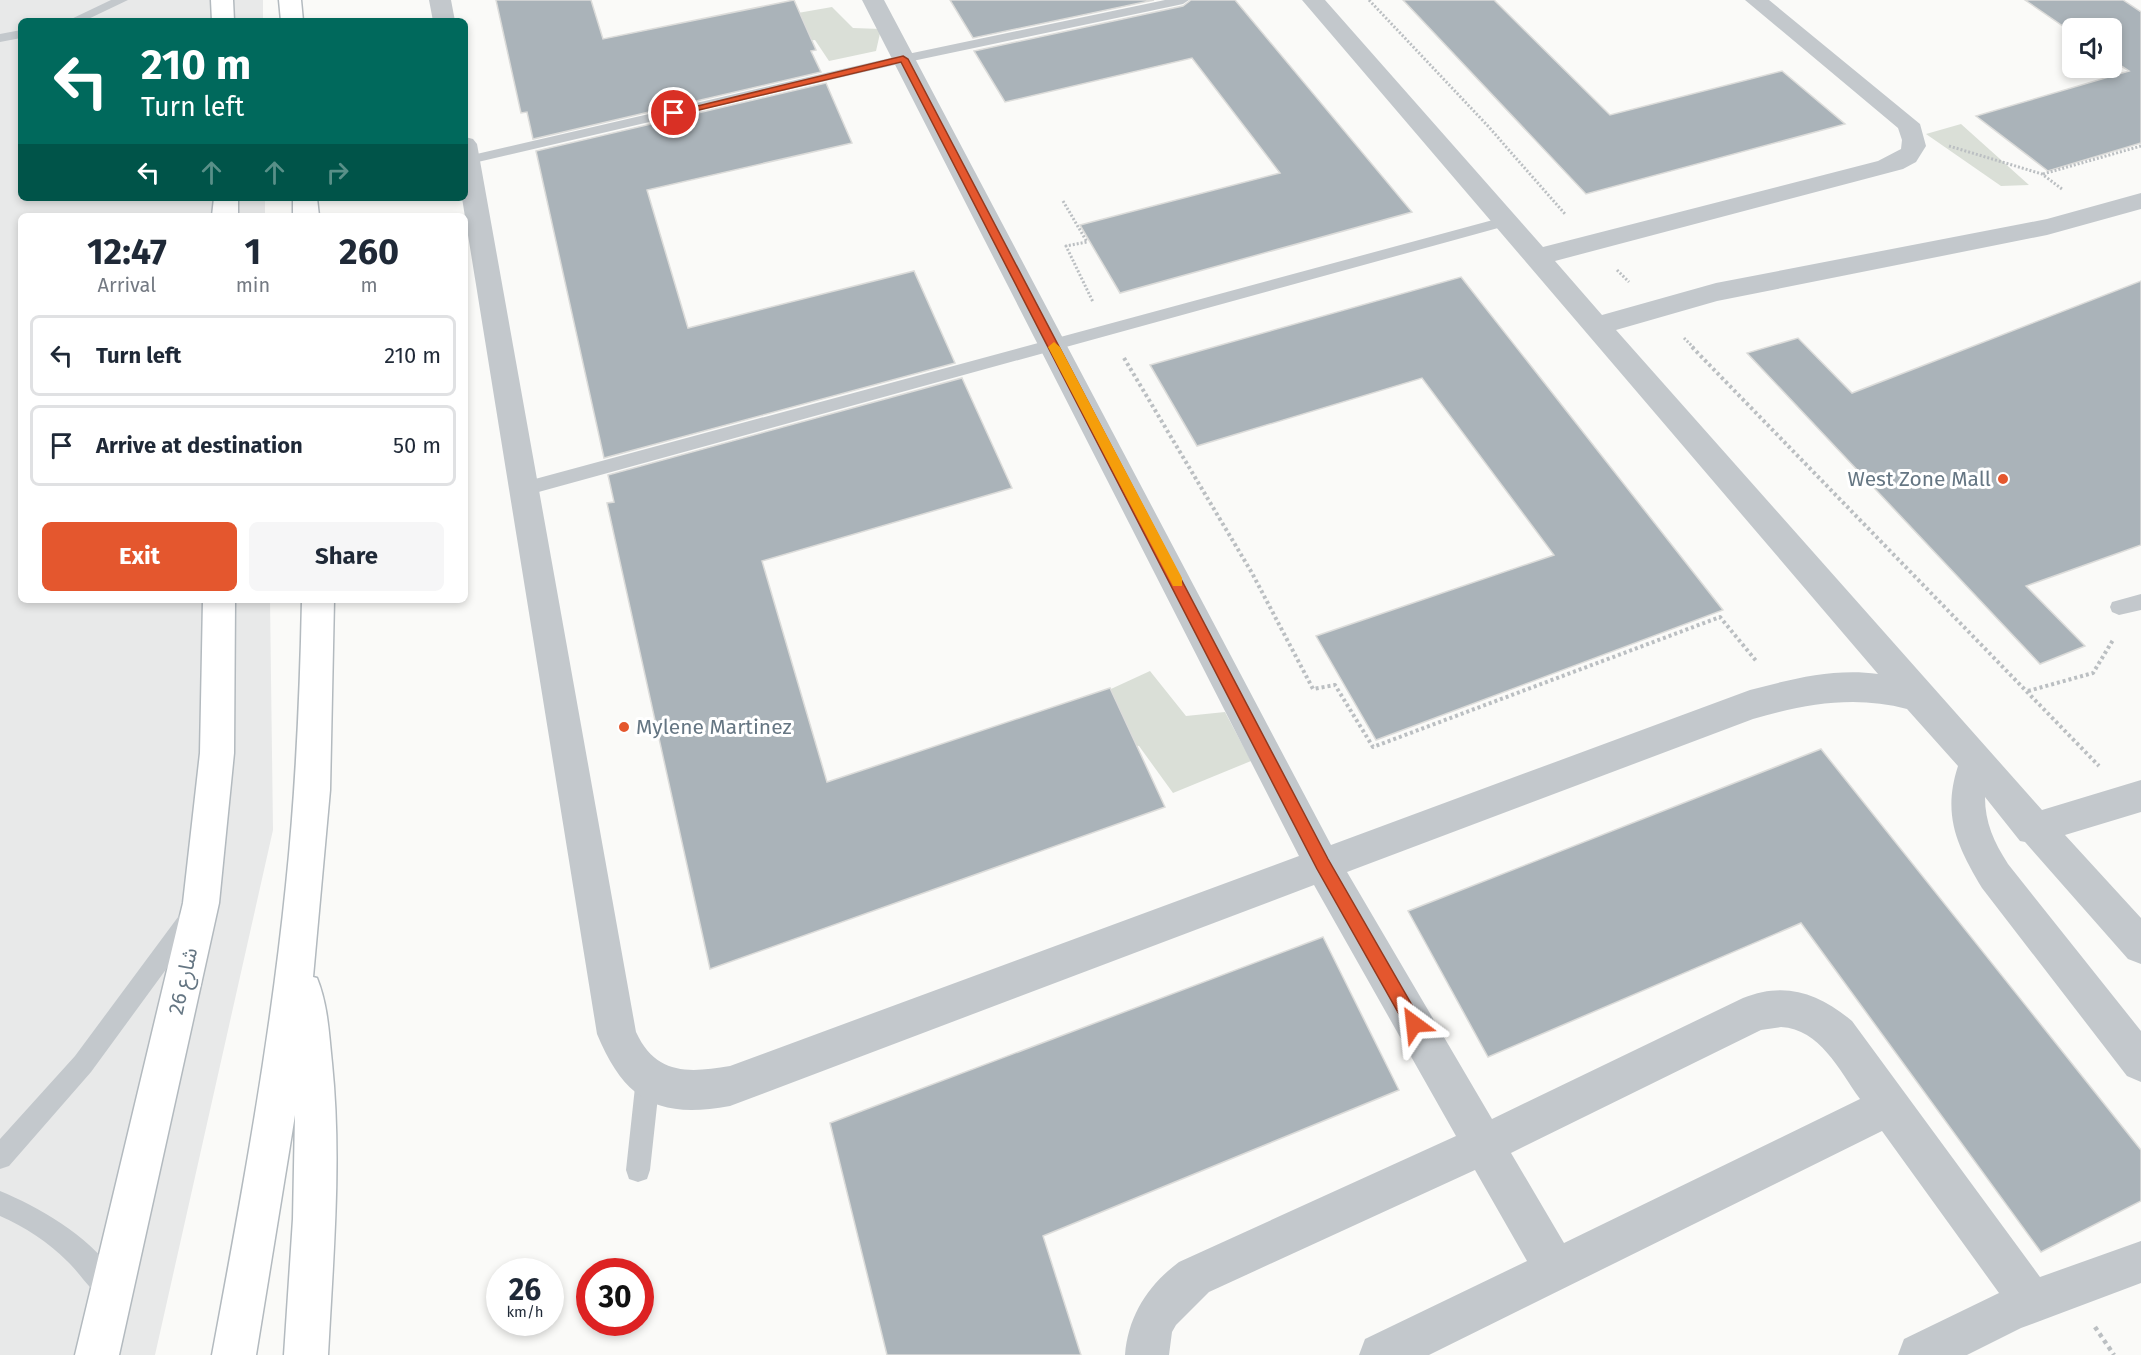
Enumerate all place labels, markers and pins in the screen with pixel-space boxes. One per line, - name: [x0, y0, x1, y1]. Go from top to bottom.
- pin: [648, 87, 699, 138]
- place label: West Zone Mall: [1848, 466, 1991, 492]
- marker: West Zone Mall: [1996, 472, 2010, 486]
- place label: Mylene Martinez: [636, 714, 792, 740]
- marker: Mylene Martinez: [617, 720, 631, 734]

